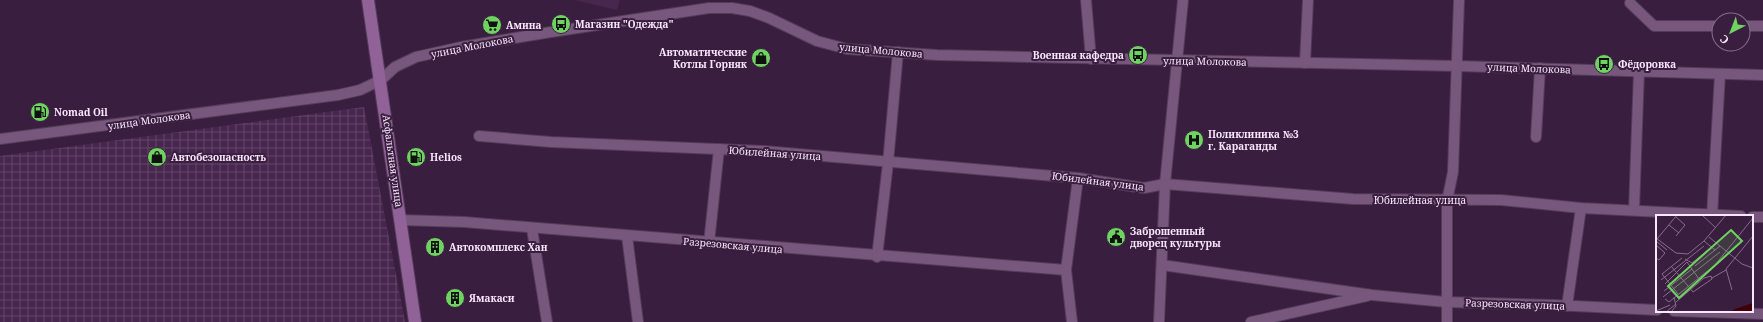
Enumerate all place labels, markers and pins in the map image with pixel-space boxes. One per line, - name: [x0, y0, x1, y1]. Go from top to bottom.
- bus stop icon: Магазин "Одежда": [550, 13, 572, 35]
- supermarket icon: Амина: [481, 14, 503, 36]
- place label: Магазин "Одежда": [575, 17, 674, 31]
- place label: Амина: [506, 18, 542, 32]
- bus stop icon: Военная кафедра: [1127, 44, 1149, 66]
- place label: Автоматические Котлы Горняк: [659, 45, 748, 71]
- shop icon: Автоматические Котлы Горняк: [750, 47, 772, 69]
- place label: Военная кафедра: [1033, 48, 1124, 62]
- bus stop icon: Фёдоровка: [1593, 53, 1615, 75]
- place label: Фёдоровка: [1618, 57, 1676, 71]
- fuel station icon: Nomad Oil: [29, 101, 51, 123]
- place label: Nomad Oil: [54, 105, 108, 119]
- place label: Поликлиника №3 г. Караганды: [1208, 127, 1299, 153]
- hospital icon: Поликлиника №3 г. Караганды: [1183, 129, 1205, 151]
- shop icon: Автобезопасность: [146, 146, 168, 168]
- fuel station icon: Helios: [405, 146, 427, 168]
- place label: Автобезопасность: [171, 150, 266, 164]
- place label: Helios: [430, 150, 462, 164]
- place label: Заброшенный дворец культуры: [1130, 224, 1221, 250]
- public building icon: Заброшенный дворец культуры: [1105, 226, 1127, 248]
- building icon: Автокомплекс Хан: [424, 236, 446, 258]
- place label: Автокомплекс Хан: [449, 240, 548, 254]
- building icon: Ямакаси: [444, 287, 466, 309]
- place label: Ямакаси: [468, 291, 515, 305]

